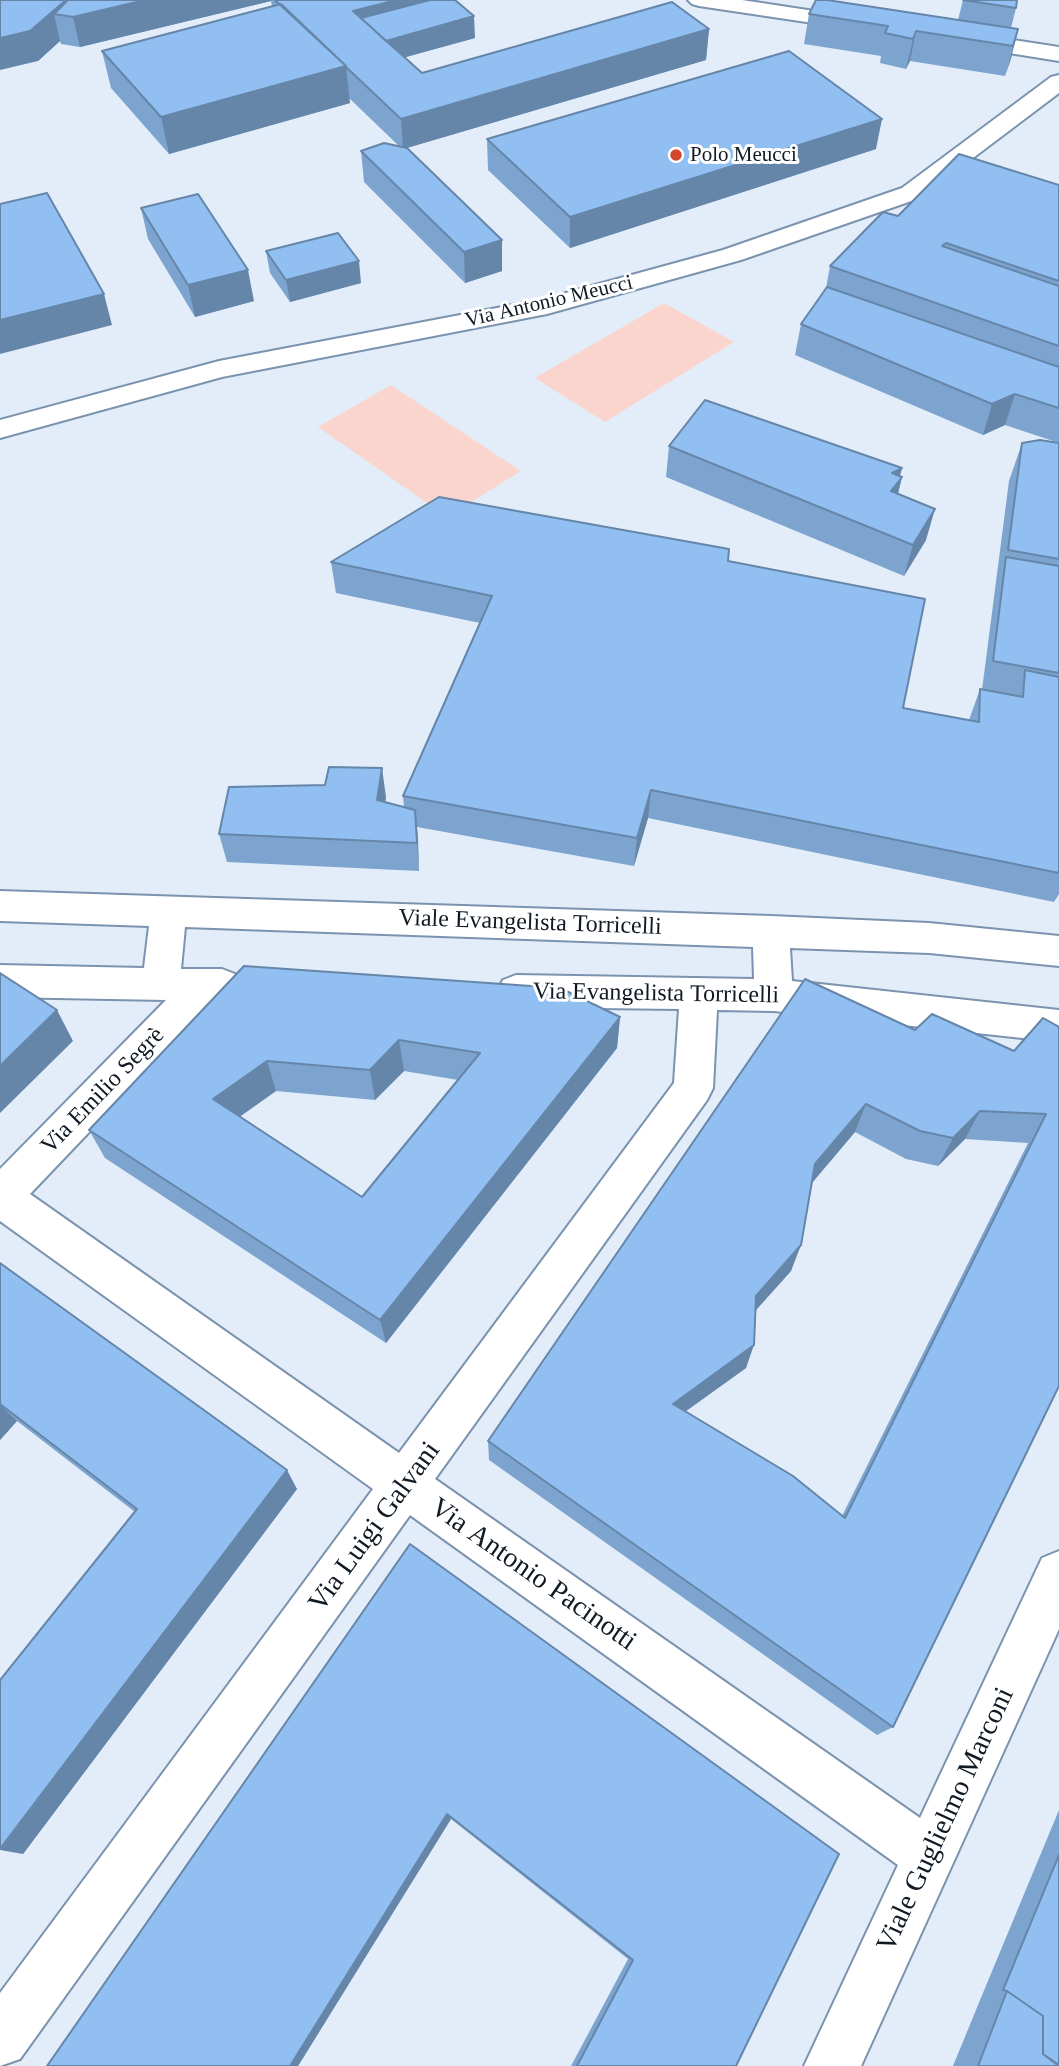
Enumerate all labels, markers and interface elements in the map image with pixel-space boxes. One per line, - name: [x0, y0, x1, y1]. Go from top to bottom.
- place label: Polo Meucci: [690, 142, 797, 168]
- marker: Polo Meucci: [668, 147, 684, 163]
- street label: Via Antonio Meucci: [463, 270, 635, 334]
- street label: Viale Evangelista Torricelli: [398, 904, 662, 942]
- street label: Via Evangelista Torricelli: [533, 977, 779, 1011]
- street label: Via Emilio Segrè: [35, 1022, 171, 1160]
- street label: Via Luigi Galvani: [302, 1435, 448, 1619]
- street label: Via Antonio Pacinotti: [423, 1491, 643, 1659]
- street label: Viale Guglielmo Marconi: [870, 1683, 1022, 1957]

